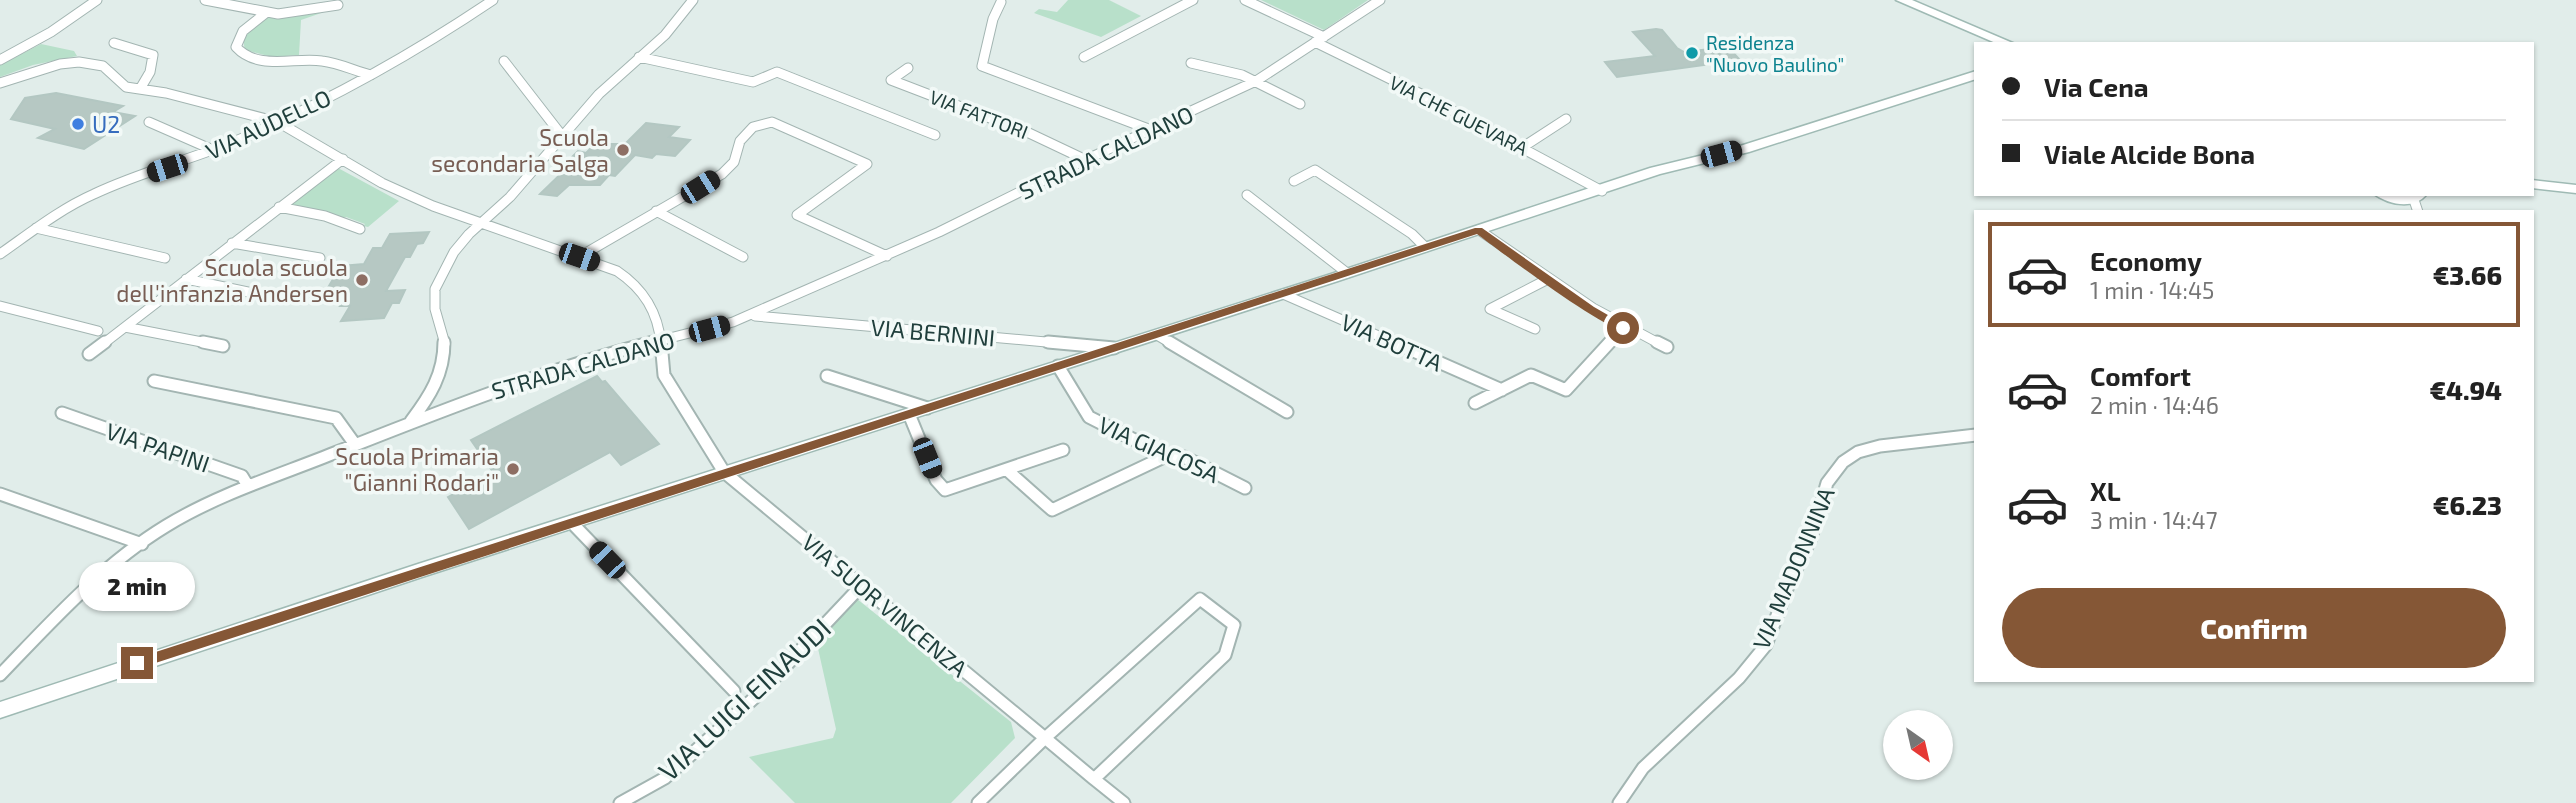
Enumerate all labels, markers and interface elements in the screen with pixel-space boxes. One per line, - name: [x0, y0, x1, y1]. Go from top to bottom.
- place label: Residenza "Nuovo Baulino": [1706, 31, 1844, 76]
- marker: Residenza "Nuovo Baulino": [1684, 45, 1700, 61]
- street label: VIA CHE GUEVARA: [1386, 70, 1532, 160]
- text: Via Cena: [2044, 71, 2149, 102]
- street label: VIA AUDELLO: [201, 83, 335, 165]
- street label: VIA FATTORI: [927, 85, 1031, 143]
- street label: STRADA CALDANO: [1014, 99, 1198, 205]
- place label: U2: [92, 110, 120, 138]
- marker: U2: [70, 116, 86, 132]
- place label: Scuola secondaria Salga: [431, 123, 609, 177]
- car: [1698, 138, 1745, 170]
- text: Viale Alcide Bona: [2044, 138, 2255, 169]
- marker: Scuola secondaria Salga: [615, 142, 631, 158]
- car: [144, 152, 191, 184]
- car: [677, 167, 724, 207]
- car: [556, 240, 603, 274]
- icon: car: [2006, 243, 2069, 306]
- text: Economy: [2090, 245, 2202, 276]
- place label: Scuola scuola dell'infanzia Andersen: [116, 253, 348, 307]
- text: €3.66: [2433, 259, 2502, 290]
- marker: Scuola scuola dell'infanzia Andersen: [354, 272, 370, 288]
- text: 1 min · 14:45: [2090, 276, 2214, 304]
- street label: VIA BOTTA: [1337, 307, 1448, 377]
- route start: [1607, 312, 1639, 344]
- car: [686, 313, 733, 345]
- street label: VIA BERNINI: [870, 313, 996, 351]
- street label: STRADA CALDANO: [488, 325, 678, 405]
- icon: car: [2006, 358, 2069, 421]
- text: Comfort: [2090, 360, 2191, 391]
- text: €4.94: [2429, 374, 2502, 405]
- text: 2 min · 14:46: [2090, 391, 2219, 419]
- street label: VIA GIACOSA: [1094, 410, 1224, 488]
- street label: VIA PAPINI: [102, 416, 214, 478]
- car: [910, 435, 945, 481]
- place label: Scuola Primaria "Gianni Rodari": [335, 442, 499, 496]
- marker: Scuola Primaria "Gianni Rodari": [505, 461, 521, 477]
- icon: car: [2006, 473, 2069, 536]
- text: XL: [2090, 475, 2121, 506]
- street label: VIA MADONNINA: [1746, 482, 1840, 653]
- text: €6.23: [2433, 489, 2502, 520]
- text: 3 min · 14:47: [2090, 506, 2217, 534]
- street label: VIA SUOR VINCENZA: [797, 528, 974, 683]
- car: [585, 538, 630, 582]
- callout: 2 min: [79, 562, 195, 610]
- text: 2 min: [107, 572, 167, 600]
- button: Confirm: [2002, 588, 2506, 668]
- street label: VIA LUIGI EINAUDI: [651, 611, 837, 787]
- route end: [121, 647, 153, 679]
- north arrow: [1883, 710, 1953, 780]
- map controls: [1883, 710, 1953, 780]

